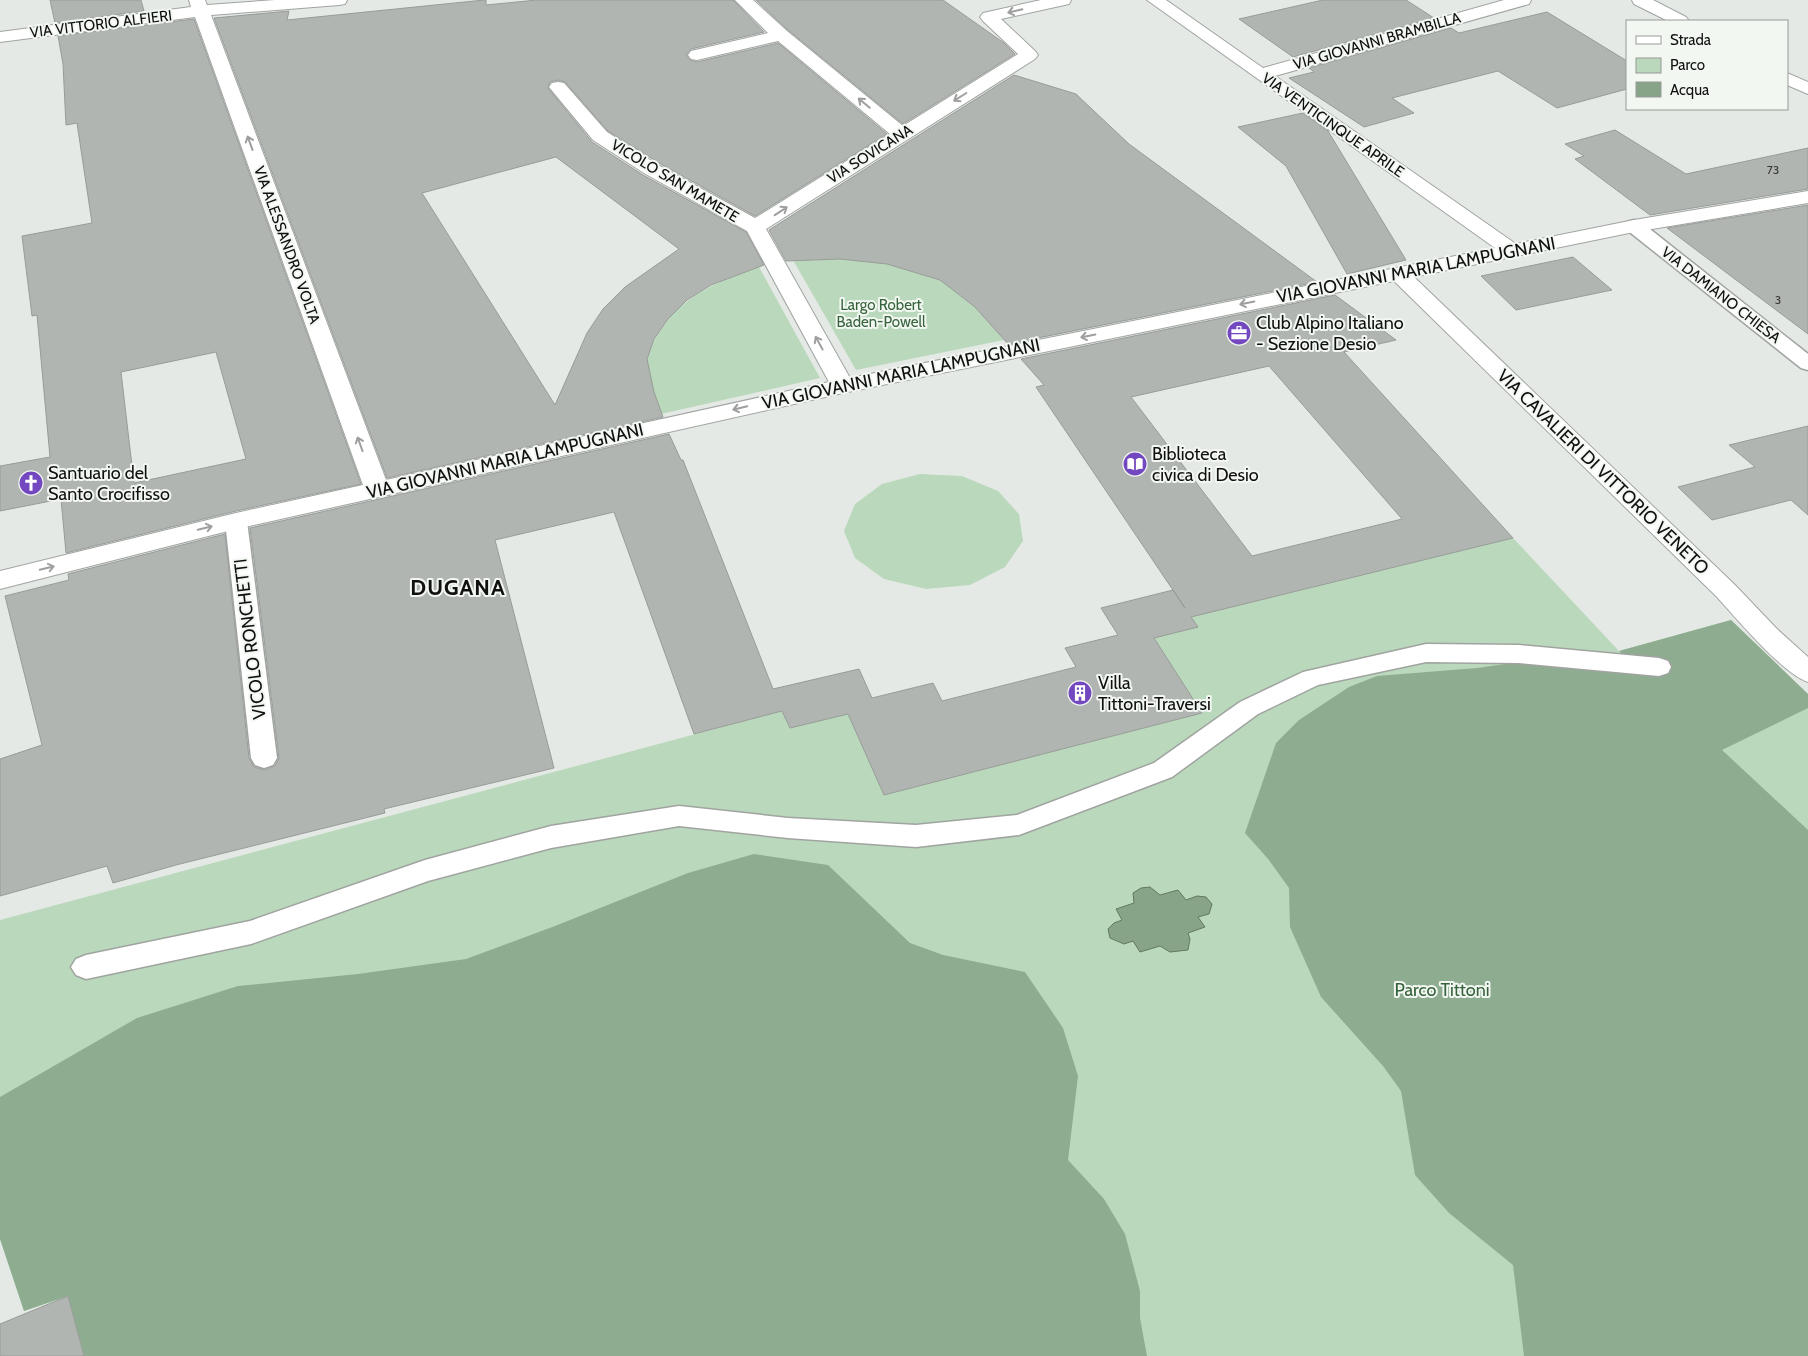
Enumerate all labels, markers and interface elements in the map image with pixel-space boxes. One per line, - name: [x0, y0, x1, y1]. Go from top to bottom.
- street label: VIA VITTORIO ALFIERI: [29, 6, 173, 42]
- one-way arrow: [1008, 7, 1024, 16]
- street label: VIA GIOVANNI BRAMBILLA: [1291, 8, 1463, 74]
- legend: [1626, 20, 1788, 110]
- text: Strada: [1670, 31, 1712, 49]
- text: Parco: [1670, 56, 1705, 74]
- street label: VIA VENTICINQUE APRILE: [1258, 69, 1408, 181]
- text: Acqua: [1670, 81, 1710, 99]
- one-way arrow: [954, 93, 968, 103]
- one-way arrow: [857, 98, 870, 109]
- street label: VIA SOVICANA: [824, 120, 917, 187]
- one-way arrow: [245, 136, 254, 151]
- street label: VICOLO SAN MAMETE: [608, 136, 742, 226]
- house number: 73: [1767, 162, 1779, 177]
- street label: VIA ALESSANDRO VOLTA: [250, 164, 324, 327]
- one-way arrow: [773, 206, 787, 216]
- street label: VIA GIOVANNI MARIA LAMPUGNANI: [1275, 232, 1557, 308]
- street label: VIA DAMIANO CHIESA: [1658, 243, 1785, 348]
- house number: 3: [1775, 292, 1781, 307]
- park label: Largo Robert Baden-Powell: [836, 296, 926, 331]
- one-way arrow: [1239, 299, 1255, 309]
- place label: Club Alpino Italiano - Sezione Desio: [1256, 312, 1404, 355]
- office icon: Club Alpino Italiano - Sezione Desio: [1226, 320, 1252, 346]
- one-way arrow: [1080, 332, 1096, 341]
- street label: VIA GIOVANNI MARIA LAMPUGNANI: [760, 334, 1042, 414]
- one-way arrow: [813, 337, 823, 351]
- street label: VIA CAVALIERI DI VITTORIO VENETO: [1492, 365, 1714, 579]
- one-way arrow: [733, 404, 749, 413]
- street label: VIA GIOVANNI MARIA LAMPUGNANI: [364, 418, 646, 504]
- one-way arrow: [355, 436, 364, 452]
- place label: Biblioteca civica di Desio: [1152, 443, 1259, 486]
- library icon: Biblioteca civica di Desio: [1122, 451, 1148, 477]
- place label: Santuario del Santo Crocifisso: [48, 462, 170, 505]
- church icon: Santuario del Santo Crocifisso: [18, 470, 44, 496]
- one-way arrow: [196, 523, 212, 533]
- street label: VICOLO RONCHETTI: [229, 557, 271, 721]
- one-way arrow: [39, 563, 55, 572]
- district label: DUGANA: [410, 574, 506, 601]
- place label: Villa Tittoni-Traversi: [1098, 672, 1211, 715]
- building icon: Villa Tittoni-Traversi: [1067, 680, 1093, 706]
- park label: Parco Tittoni: [1394, 979, 1490, 1001]

